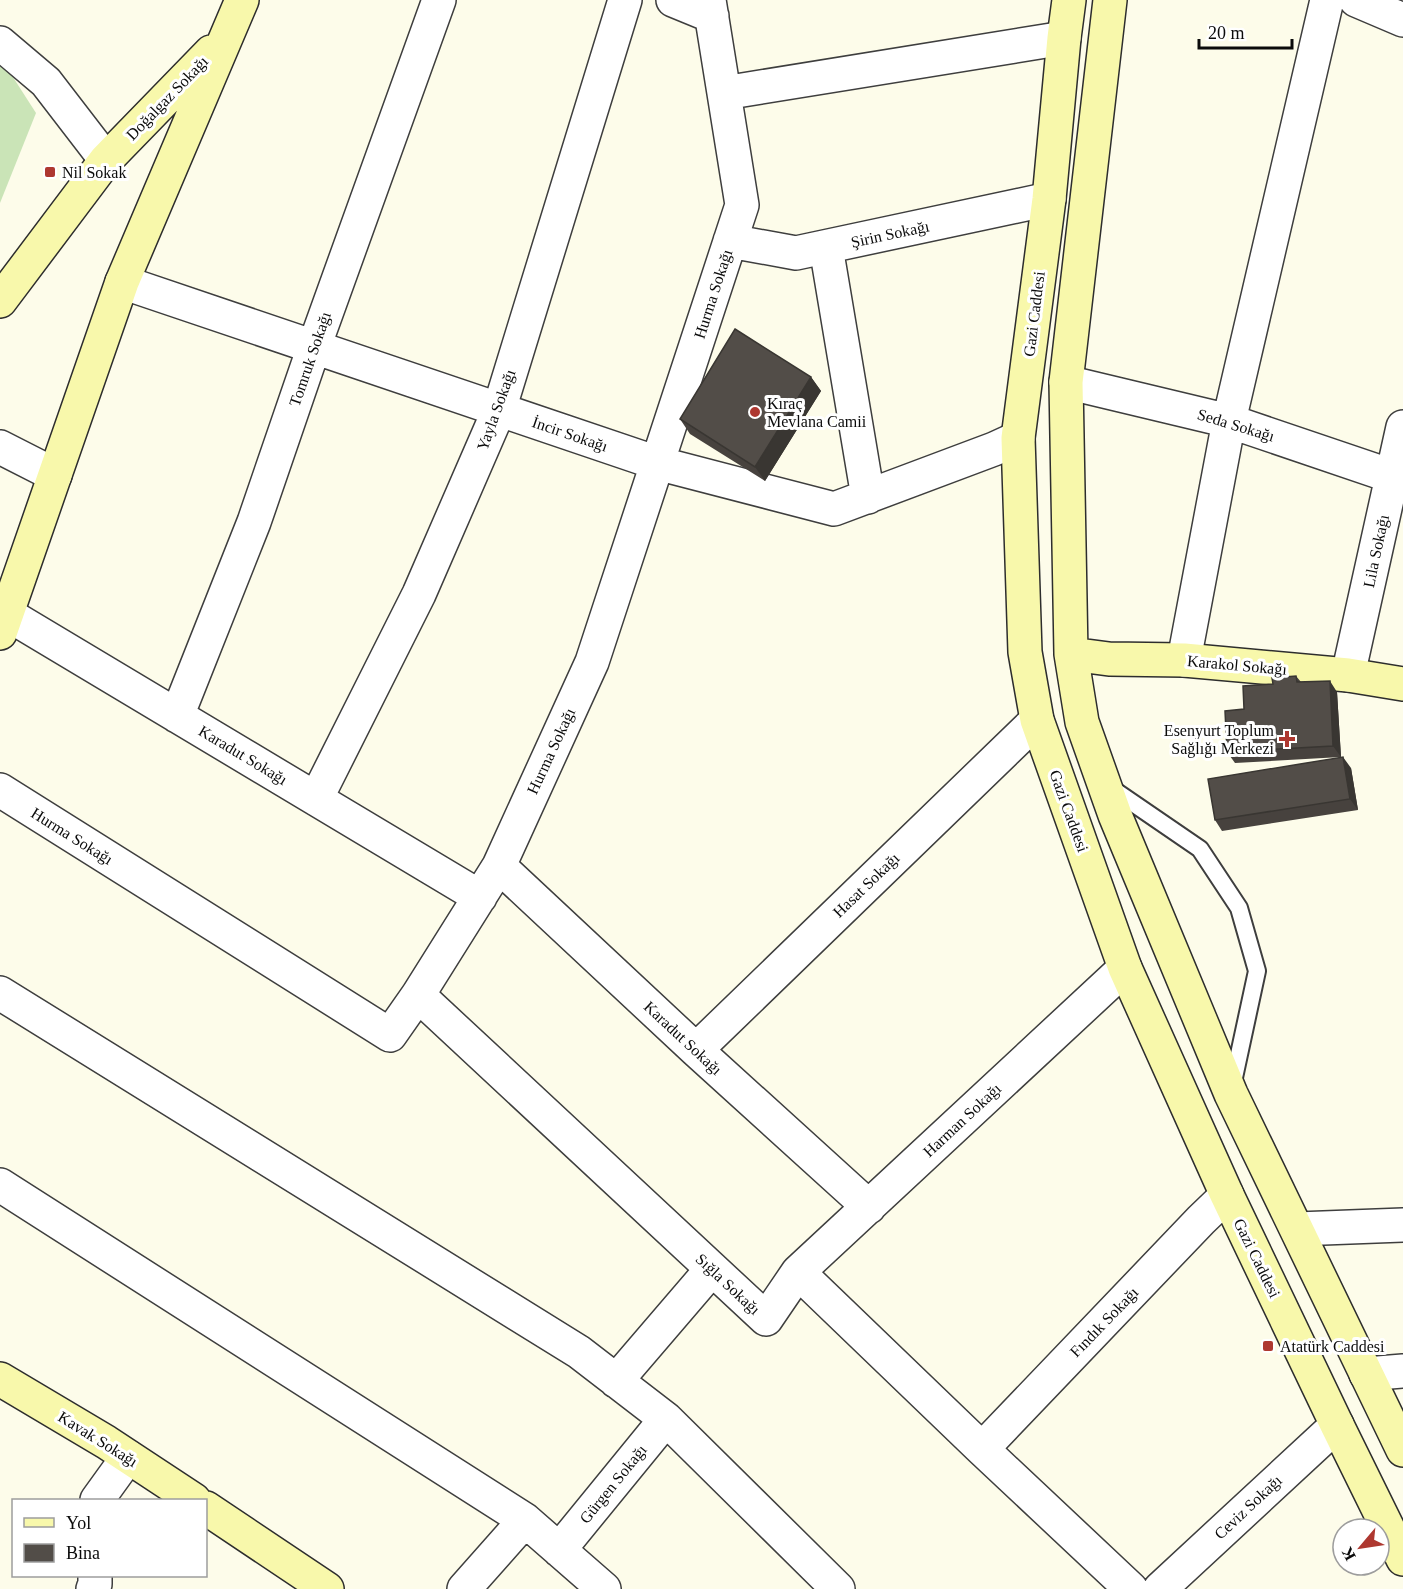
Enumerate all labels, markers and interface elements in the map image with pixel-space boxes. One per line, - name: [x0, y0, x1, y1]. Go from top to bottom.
- scale bar: [1199, 12, 1292, 50]
- text: 20 m: [1208, 23, 1245, 43]
- street label: Doğalgaz Sokağı: [123, 52, 212, 144]
- place label: Nil Sokak: [62, 164, 126, 181]
- marker: Nil Sokak: [43, 165, 57, 179]
- street label: Şirin Sokağı: [849, 217, 931, 252]
- street label: Hurma Sokağı: [691, 247, 737, 341]
- street label: Gazi Caddesi: [1020, 270, 1048, 358]
- street label: Tomruk Sokağı: [286, 309, 335, 409]
- street label: Yayla Sokağı: [473, 367, 520, 453]
- place label: Kıraç Mevlana Camii: [767, 395, 867, 430]
- marker: Kıraç Mevlana Camii: [748, 405, 762, 419]
- street label: Seda Sokağı: [1195, 405, 1277, 446]
- street label: İncir Sokağı: [530, 413, 610, 456]
- street label: Lila Sokağı: [1360, 512, 1393, 589]
- street label: Karakol Sokağı: [1186, 652, 1288, 679]
- street label: Hurma Sokağı: [524, 705, 579, 797]
- street label: Karadut Sokağı: [195, 722, 291, 789]
- place label: Esenyurt Toplum Sağlığı Merkezi: [1164, 722, 1275, 758]
- marker: Esenyurt Toplum Sağlığı Merkezi: [1278, 730, 1296, 748]
- street label: Gazi Caddesi: [1046, 768, 1092, 855]
- street label: Hurma Sokağı: [28, 804, 116, 869]
- street label: Hasat Sokağı: [830, 849, 904, 921]
- street label: Karadut Sokağı: [640, 998, 726, 1079]
- street label: Harman Sokağı: [920, 1079, 1005, 1161]
- street label: Gazi Caddesi: [1231, 1216, 1284, 1301]
- street label: Sığla Sokağı: [692, 1250, 764, 1319]
- street label: Fındık Sokağı: [1067, 1283, 1143, 1361]
- place label: Atatürk Caddesi: [1280, 1338, 1385, 1355]
- marker: Atatürk Caddesi: [1261, 1339, 1275, 1353]
- street label: Kavak Sokağı: [55, 1408, 141, 1471]
- street label: Gürgen Sokağı: [576, 1441, 651, 1527]
- street label: Ceviz Sokağı: [1211, 1471, 1286, 1543]
- legend: [12, 1499, 207, 1577]
- text: Yol: [66, 1513, 91, 1533]
- north arrow: [1331, 1517, 1391, 1577]
- text: Bina: [66, 1543, 100, 1563]
- text: K: [1338, 1544, 1359, 1564]

